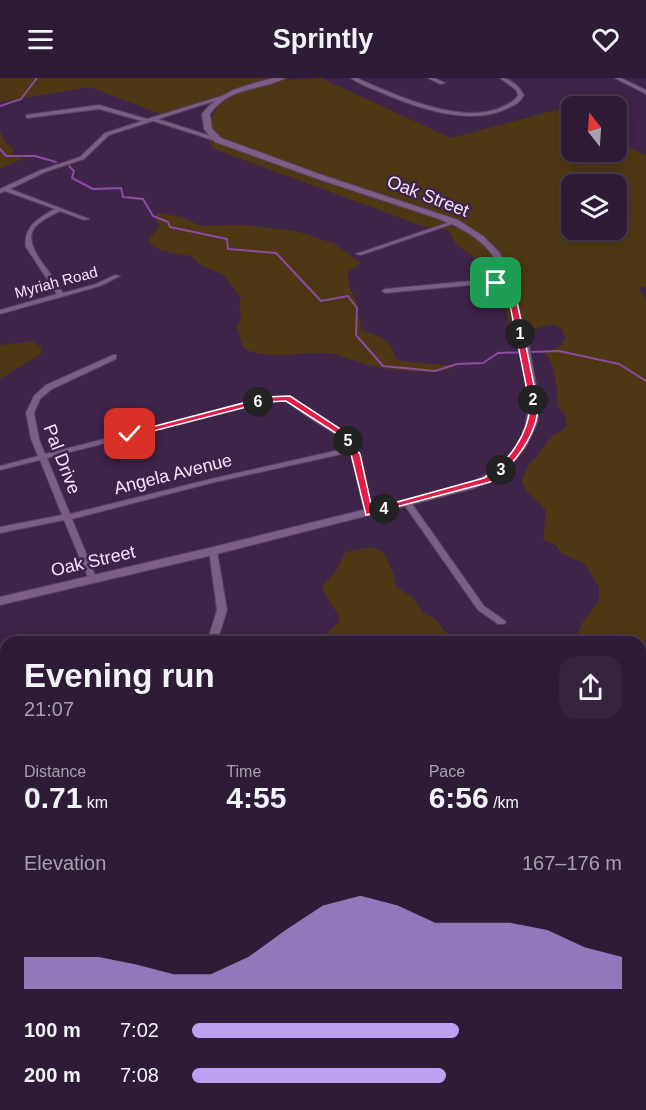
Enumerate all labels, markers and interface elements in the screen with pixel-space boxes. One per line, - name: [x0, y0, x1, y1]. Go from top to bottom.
- icon: menu: [24, 23, 57, 56]
- icon: heart: [589, 23, 622, 56]
- text: Sprintly: [273, 24, 373, 54]
- north arrow: [561, 96, 627, 162]
- map controls: [561, 96, 627, 240]
- street label: Oak Street: [384, 171, 472, 221]
- button: layers: [561, 174, 627, 240]
- pin: [470, 257, 521, 308]
- street label: Myriah Road: [13, 263, 99, 301]
- icon: arrive: [479, 266, 512, 299]
- pin: 1: [505, 319, 535, 349]
- text: 1: [516, 325, 524, 342]
- pin: 2: [518, 385, 548, 415]
- pin: 6: [243, 387, 273, 417]
- text: 2: [529, 391, 537, 408]
- text: 6: [254, 393, 262, 410]
- pin: [104, 408, 155, 459]
- icon: check: [113, 417, 146, 450]
- street label: Pal Drive: [40, 421, 84, 497]
- pin: 5: [333, 426, 363, 456]
- text: 5: [344, 432, 352, 449]
- street label: Angela Avenue: [112, 450, 234, 498]
- pin: 3: [486, 455, 516, 485]
- text: 3: [497, 461, 505, 478]
- pin: 4: [369, 494, 399, 524]
- text: 4: [380, 500, 388, 517]
- street label: Oak Street: [49, 542, 137, 580]
- button: share: [559, 656, 622, 719]
- text: Evening run: [24, 657, 215, 694]
- text: 21:07: [24, 698, 74, 720]
- text: Distance: [24, 763, 86, 780]
- text: Time: [226, 763, 261, 780]
- text: Pace: [429, 763, 465, 780]
- text: 0.71: [24, 781, 82, 814]
- text: 4:55: [226, 781, 286, 814]
- text: 6:56: [429, 781, 489, 814]
- text: km: [82, 794, 108, 811]
- text: /km: [489, 794, 519, 811]
- text: Elevation: [24, 852, 106, 874]
- text: 167–176 m: [522, 852, 622, 874]
- text: 100 m: [24, 1019, 81, 1041]
- text: 7:02: [120, 1019, 159, 1041]
- text: 200 m: [24, 1064, 81, 1086]
- text: 7:08: [120, 1064, 159, 1086]

